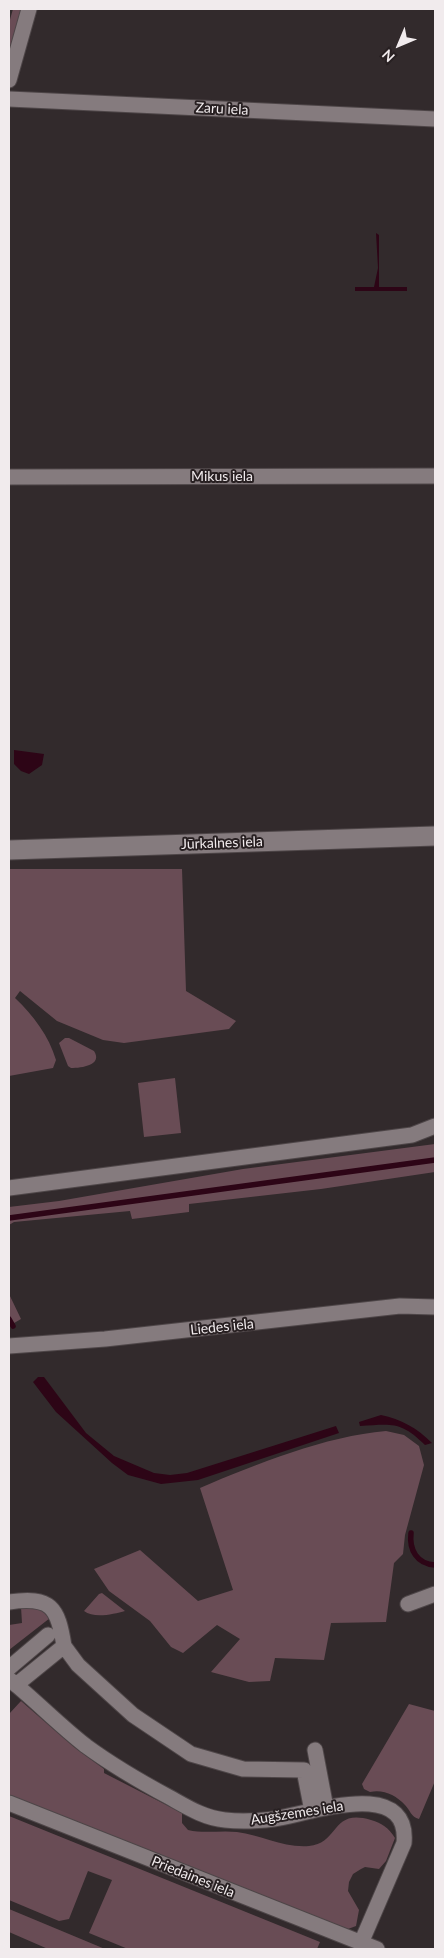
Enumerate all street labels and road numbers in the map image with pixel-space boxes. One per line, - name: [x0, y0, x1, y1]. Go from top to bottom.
- street label: Zaru iela: [195, 99, 249, 119]
- street label: Mikus iela: [191, 468, 253, 484]
- street label: Jūrkalnes iela: [181, 833, 263, 853]
- street label: Liedes iela: [189, 1315, 255, 1339]
- street label: Augšzemes iela: [249, 1797, 345, 1829]
- street label: Priedaines iela: [149, 1853, 237, 1901]

